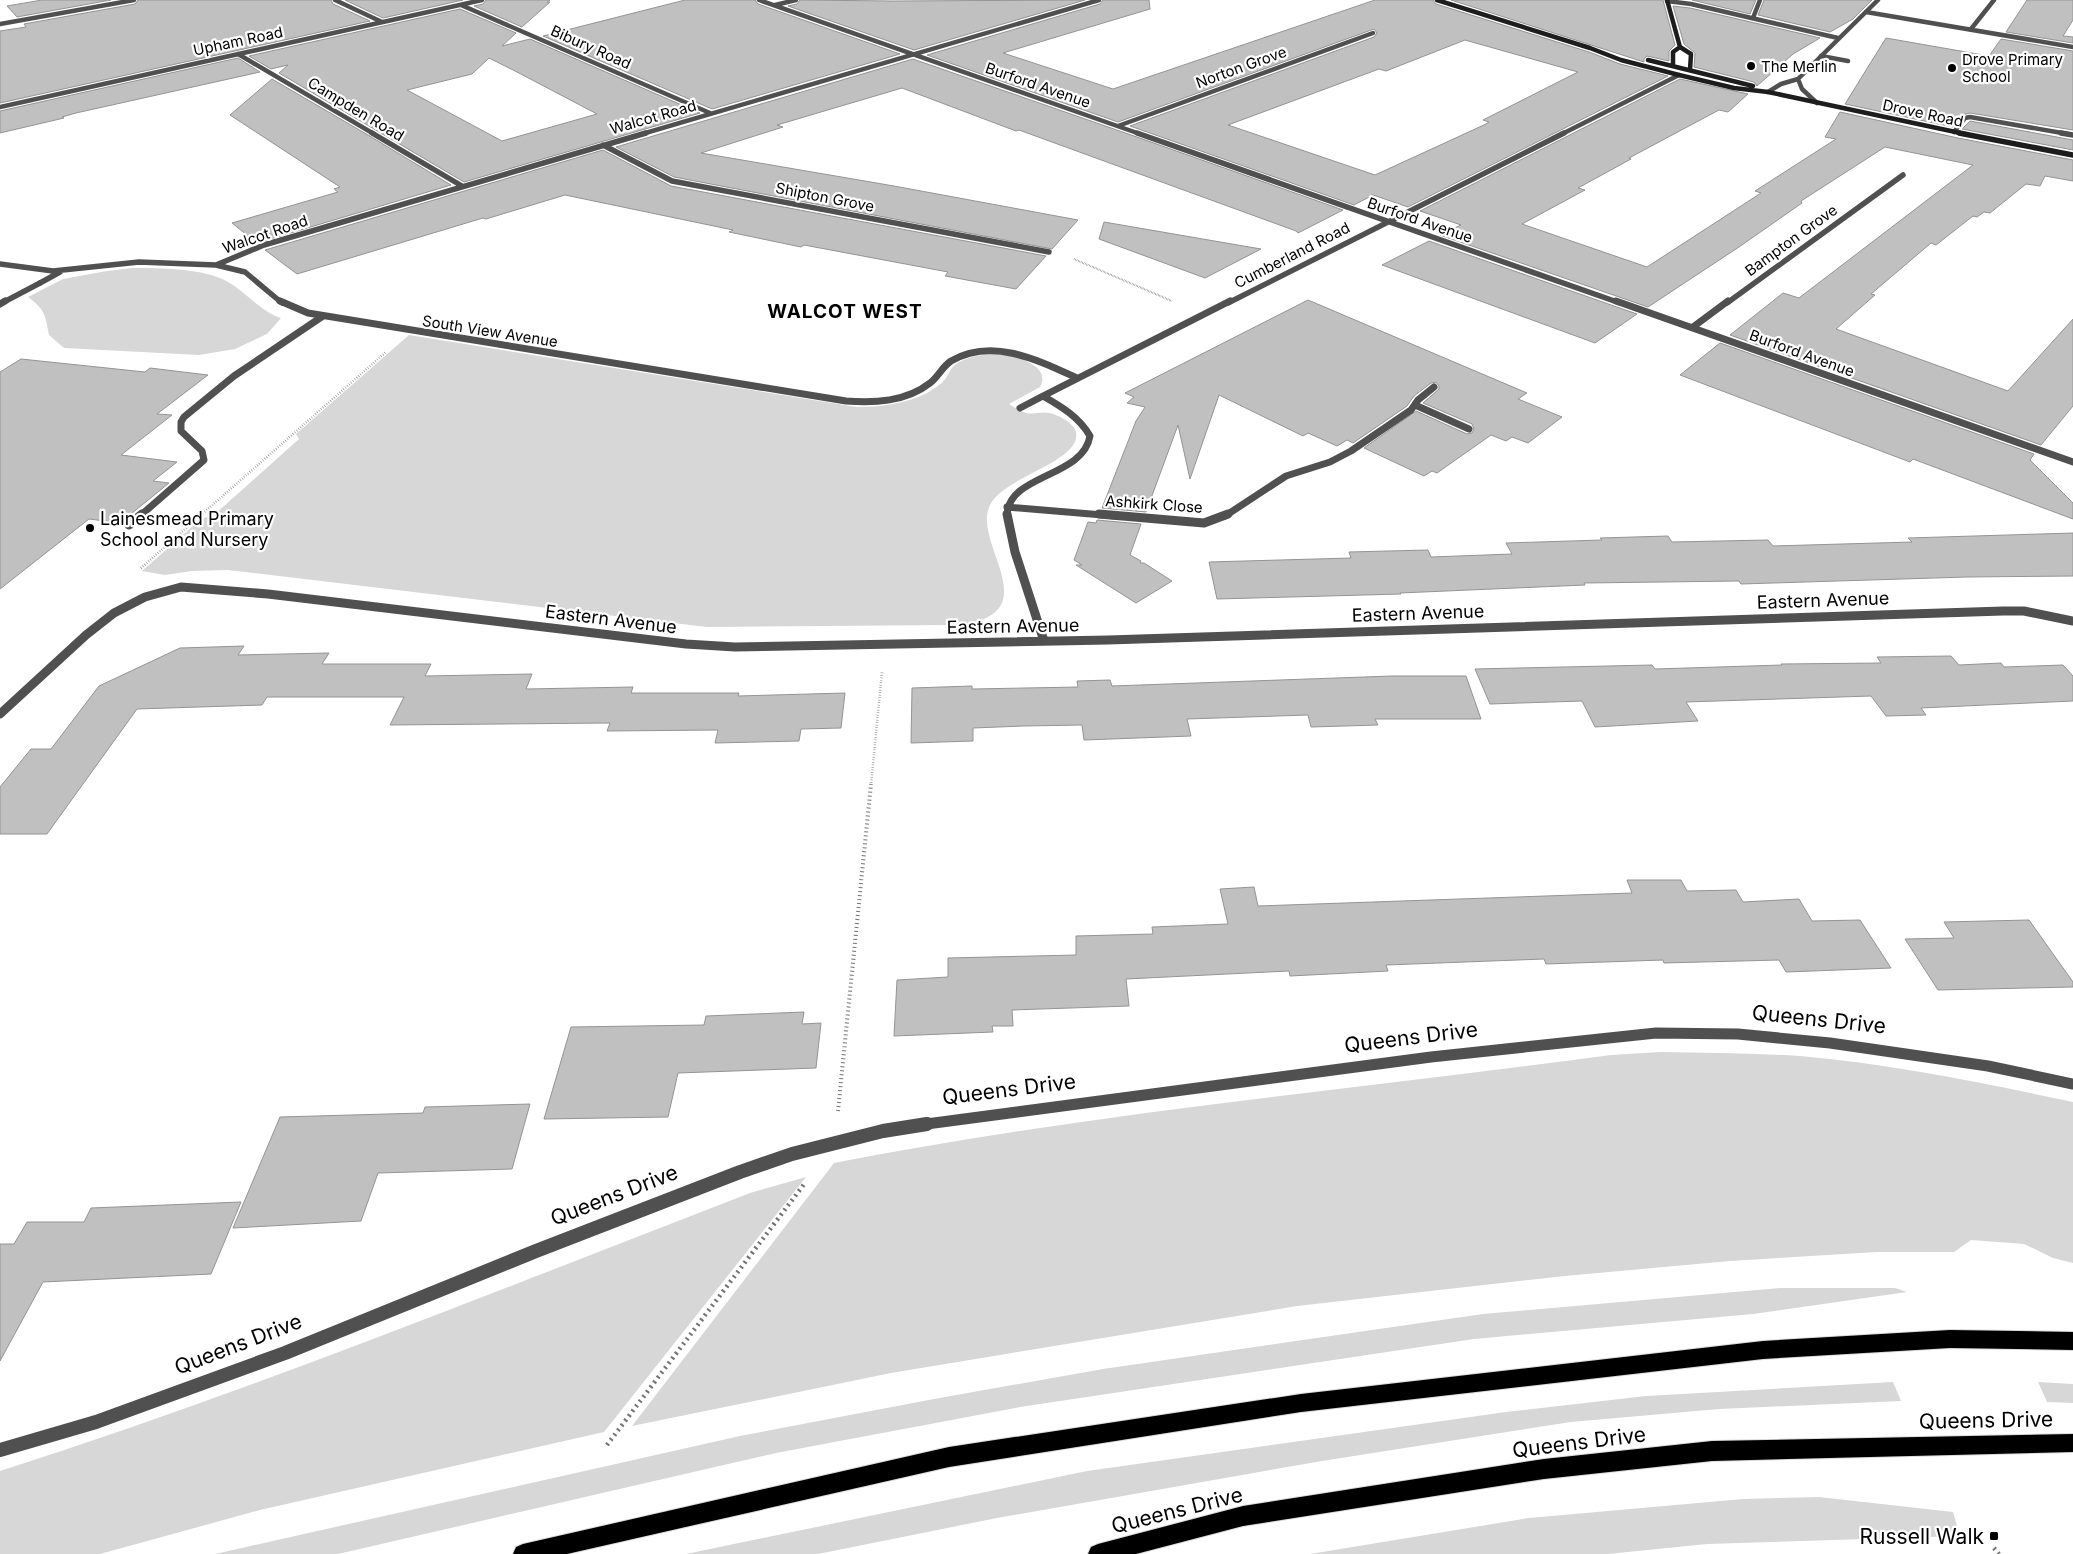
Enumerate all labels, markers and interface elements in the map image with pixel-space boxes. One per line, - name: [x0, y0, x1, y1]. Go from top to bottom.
- street label: Bibury Road: [548, 21, 634, 73]
- street label: Upham Road: [191, 22, 285, 60]
- street label: Norton Grove: [1193, 42, 1289, 92]
- place label: Drove Primary School: [1962, 50, 2064, 86]
- place label: The Merlin: [1761, 57, 1837, 76]
- street label: Burford Avenue: [983, 58, 1093, 112]
- marker: The Merlin: [1745, 60, 1757, 72]
- marker: Drove Primary School: [1946, 62, 1958, 74]
- street label: Campden Road: [304, 73, 408, 145]
- street label: Drove Road: [1881, 95, 1965, 131]
- street label: Walcot Road: [608, 96, 698, 138]
- street label: Shipton Grove: [774, 178, 876, 216]
- street label: Burford Avenue: [1365, 193, 1475, 247]
- street label: Bampton Grove: [1741, 200, 1841, 280]
- street label: Walcot Road: [220, 211, 310, 257]
- street label: Cumberland Road: [1231, 218, 1353, 292]
- district label: WALCOT WEST: [767, 300, 923, 323]
- street label: South View Avenue: [421, 311, 559, 351]
- street label: Burford Avenue: [1747, 325, 1857, 381]
- street label: Ashkirk Close: [1105, 491, 1203, 517]
- place label: Lainesmead Primary School and Nursery: [100, 508, 274, 550]
- marker: Lainesmead Primary School and Nursery: [84, 522, 96, 534]
- street label: Eastern Avenue: [1756, 587, 1890, 613]
- street label: Eastern Avenue: [544, 600, 678, 638]
- street label: Eastern Avenue: [1351, 600, 1485, 626]
- street label: Eastern Avenue: [947, 614, 1079, 638]
- street label: Queens Drive: [1751, 1000, 1887, 1038]
- street label: Queens Drive: [1343, 1016, 1479, 1058]
- street label: Queens Drive: [941, 1068, 1077, 1110]
- street label: Queens Drive: [547, 1159, 681, 1231]
- street label: Queens Drive: [171, 1308, 305, 1380]
- street label: Queens Drive: [1919, 1406, 2053, 1434]
- street label: Queens Drive: [1511, 1421, 1647, 1463]
- street label: Queens Drive: [1109, 1482, 1245, 1538]
- place label: Russell Walk: [1860, 1524, 1984, 1549]
- marker: Russell Walk: [1988, 1530, 2000, 1542]

